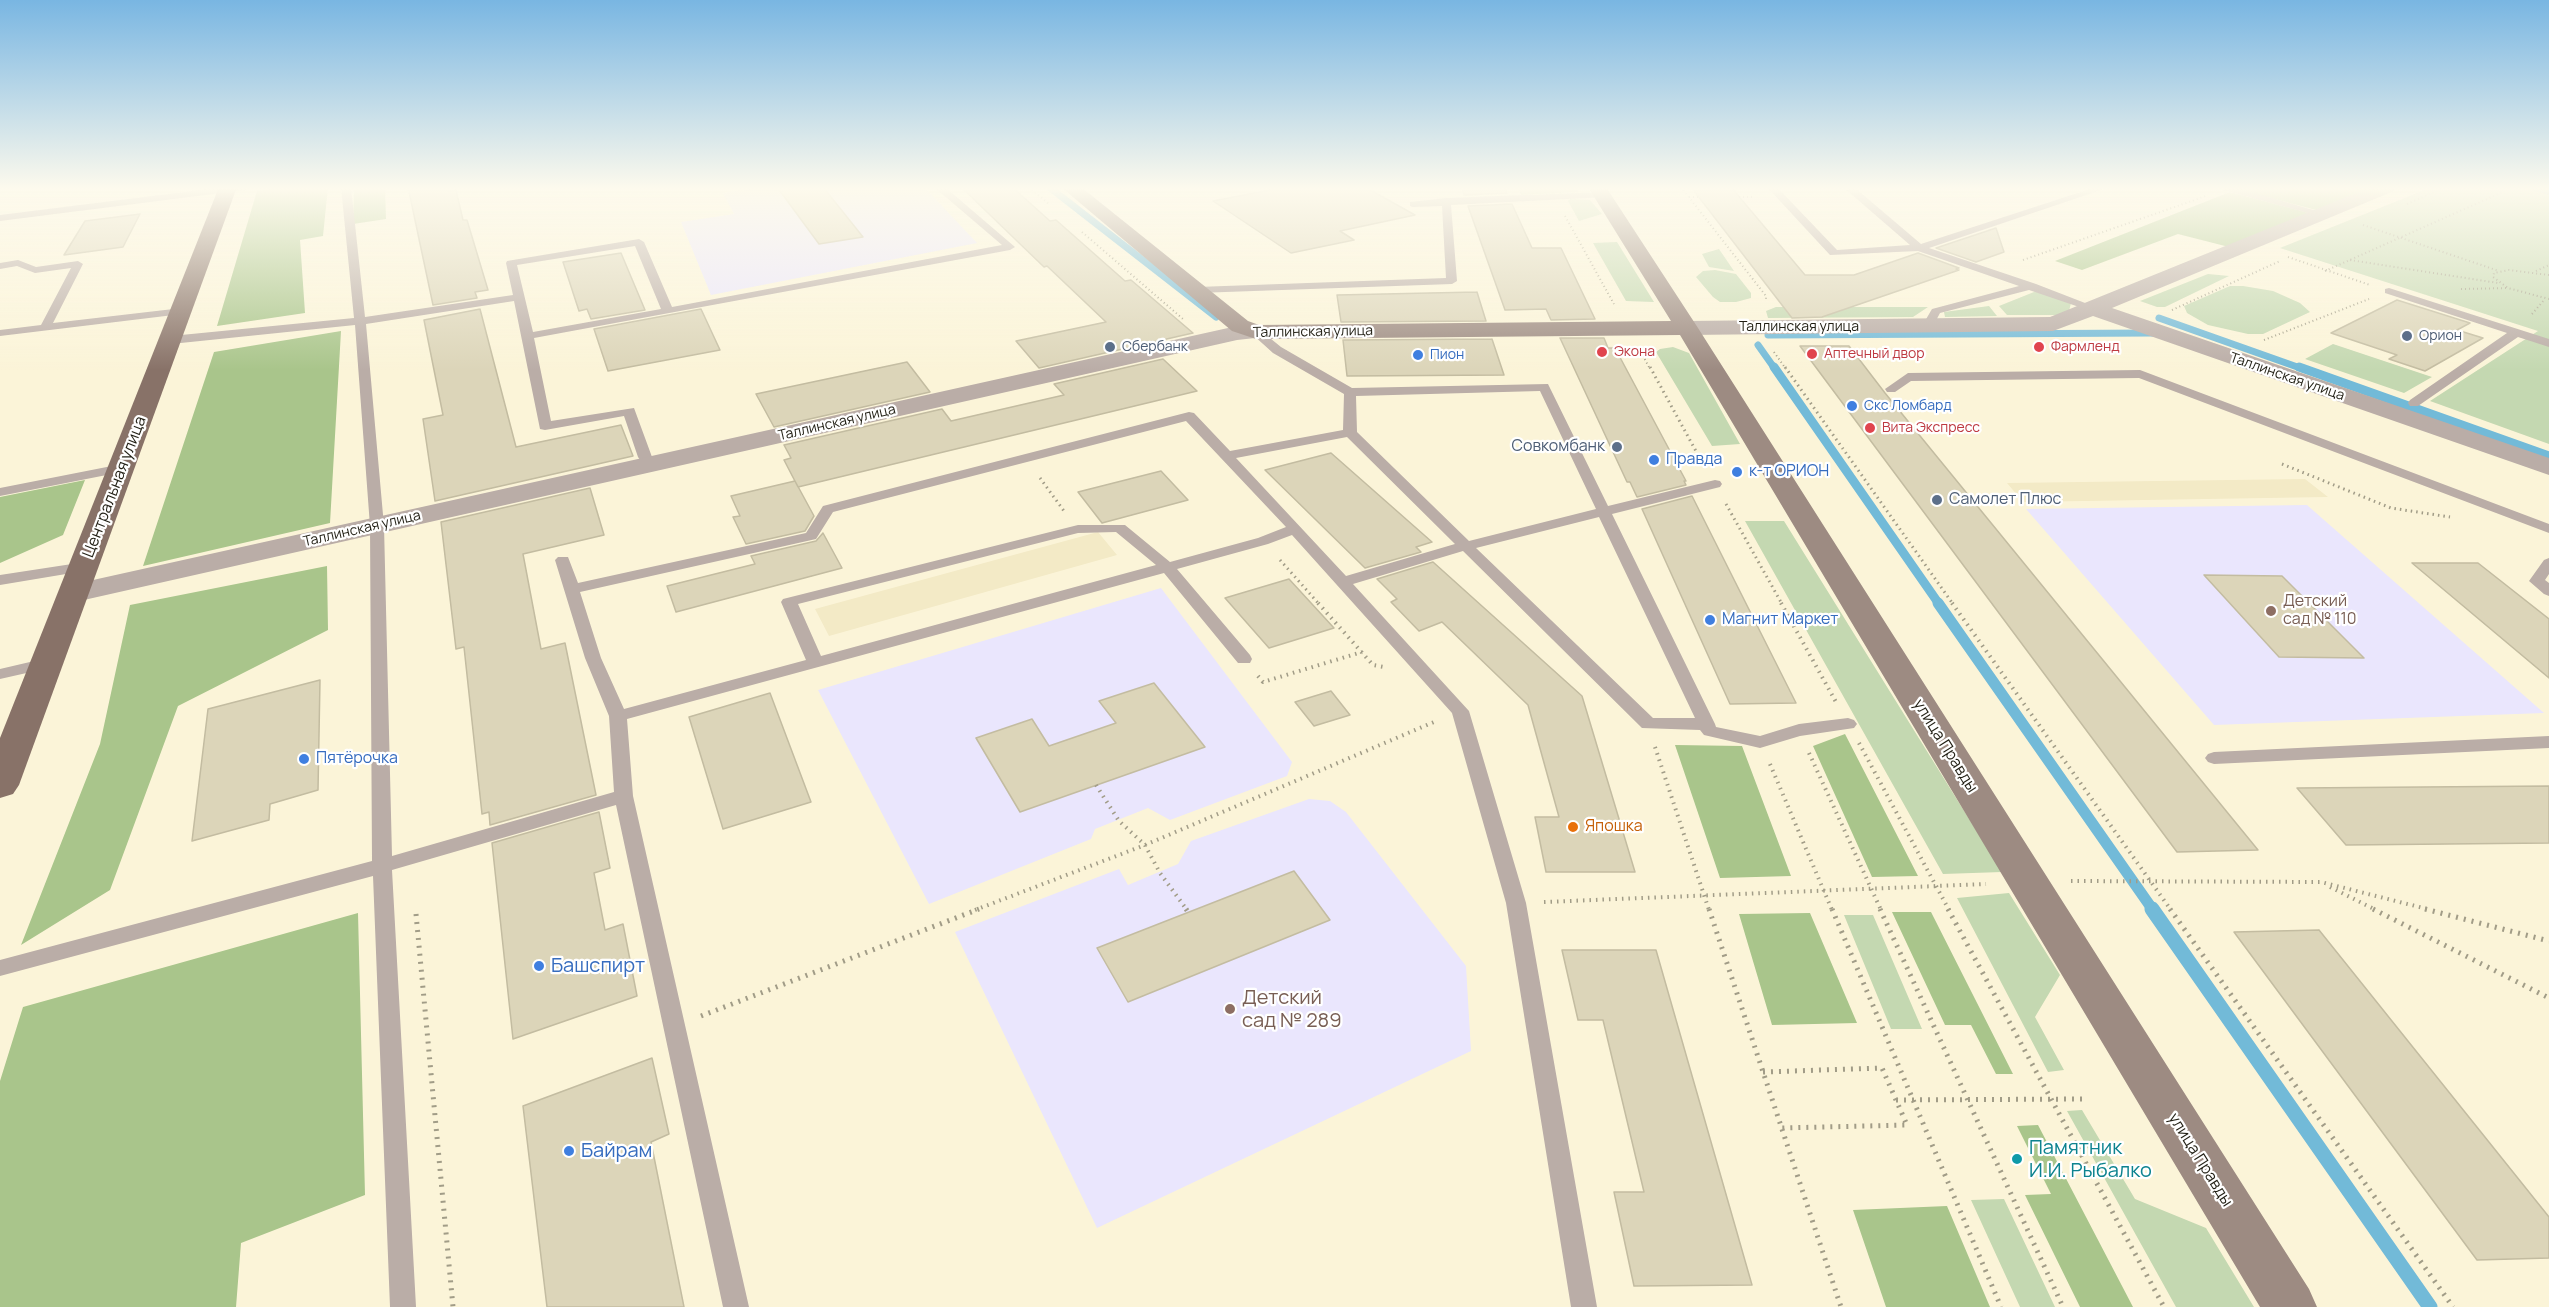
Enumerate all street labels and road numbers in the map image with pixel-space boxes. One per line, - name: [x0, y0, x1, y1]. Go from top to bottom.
- street label: Таллинская улица: [1739, 319, 1859, 335]
- street label: Таллинская улица: [1253, 323, 1373, 341]
- street label: Таллинская улица: [2228, 350, 2346, 404]
- street label: Таллинская улица: [777, 401, 897, 445]
- street label: Центральная улица: [79, 414, 151, 560]
- street label: Таллинская улица: [302, 507, 422, 551]
- street label: улица Правды: [1909, 696, 1981, 796]
- street label: улица Правды: [2164, 1110, 2236, 1210]

